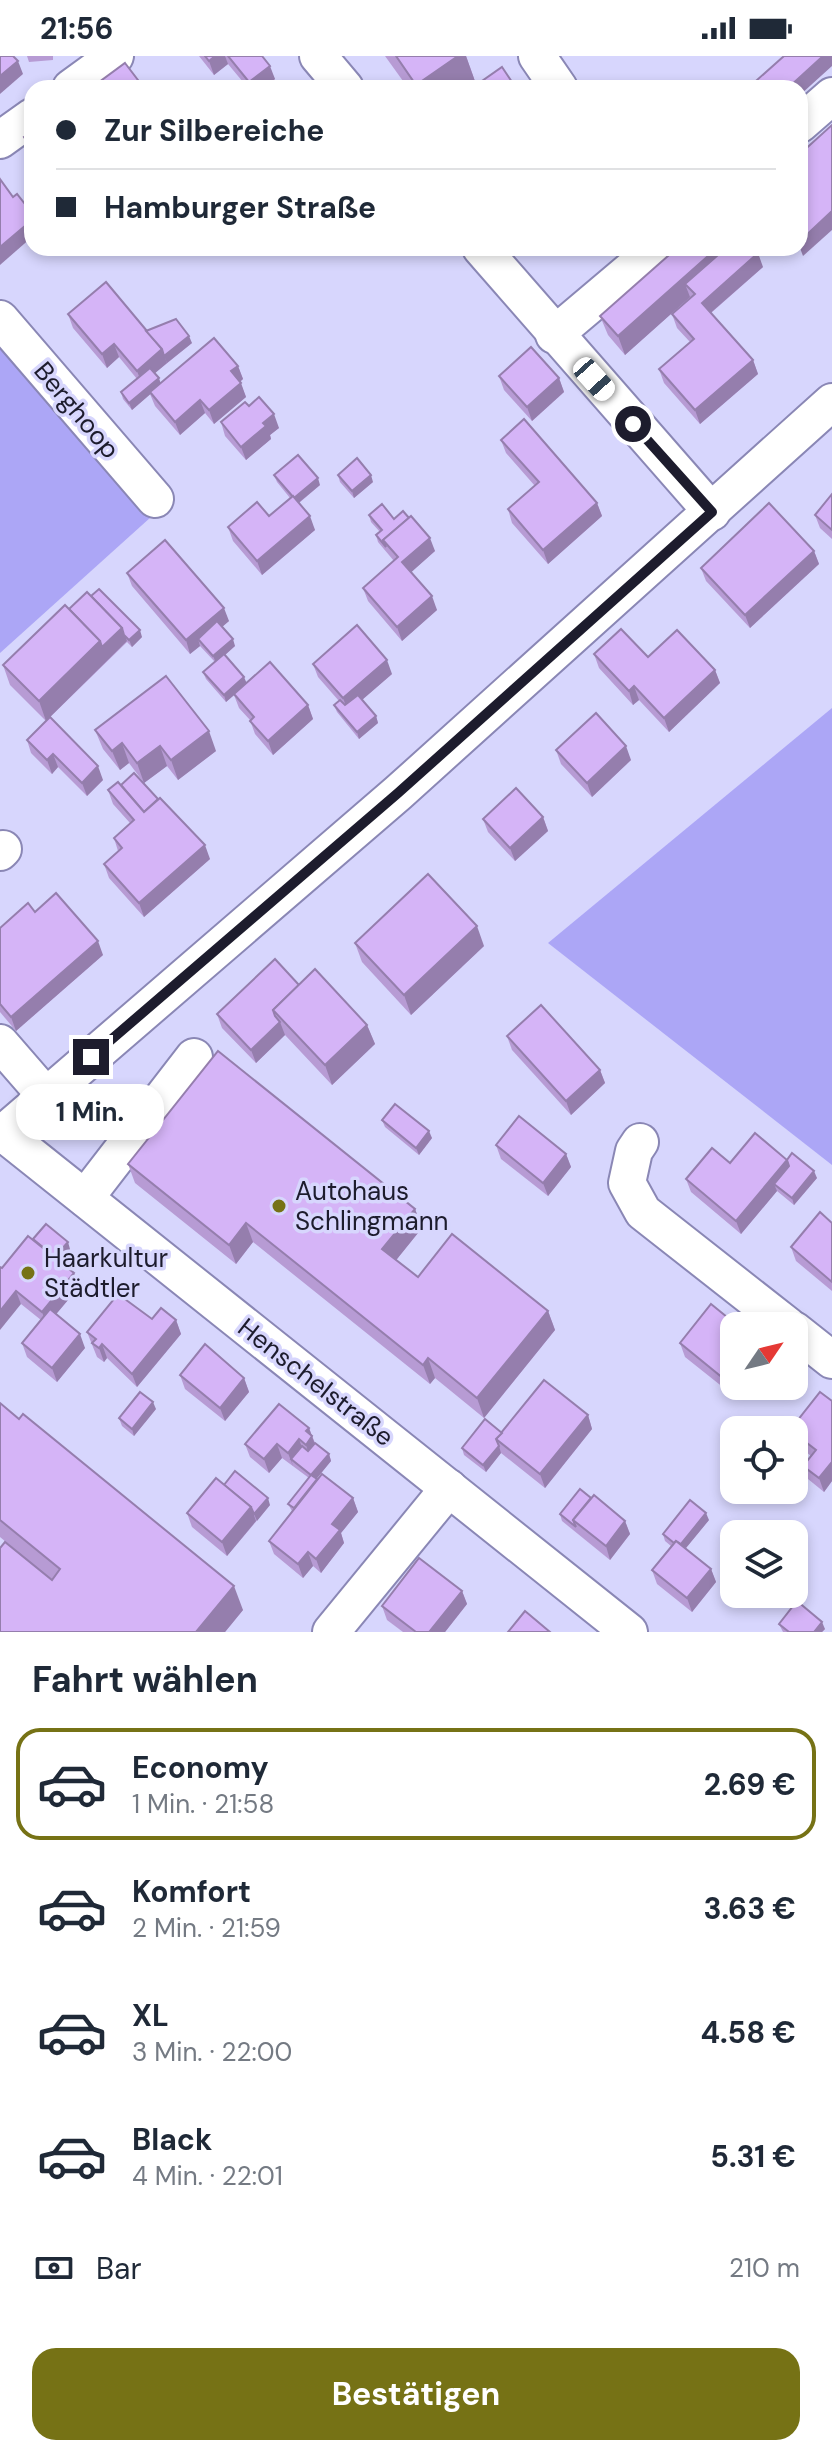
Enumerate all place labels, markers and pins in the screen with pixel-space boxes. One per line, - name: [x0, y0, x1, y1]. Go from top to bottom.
- place label: Autohaus Schlingmann: [295, 1174, 449, 1238]
- marker: Autohaus Schlingmann: [270, 1197, 288, 1215]
- place label: Haarkultur Städtler: [44, 1241, 168, 1305]
- marker: Haarkultur Städtler: [19, 1264, 37, 1282]

